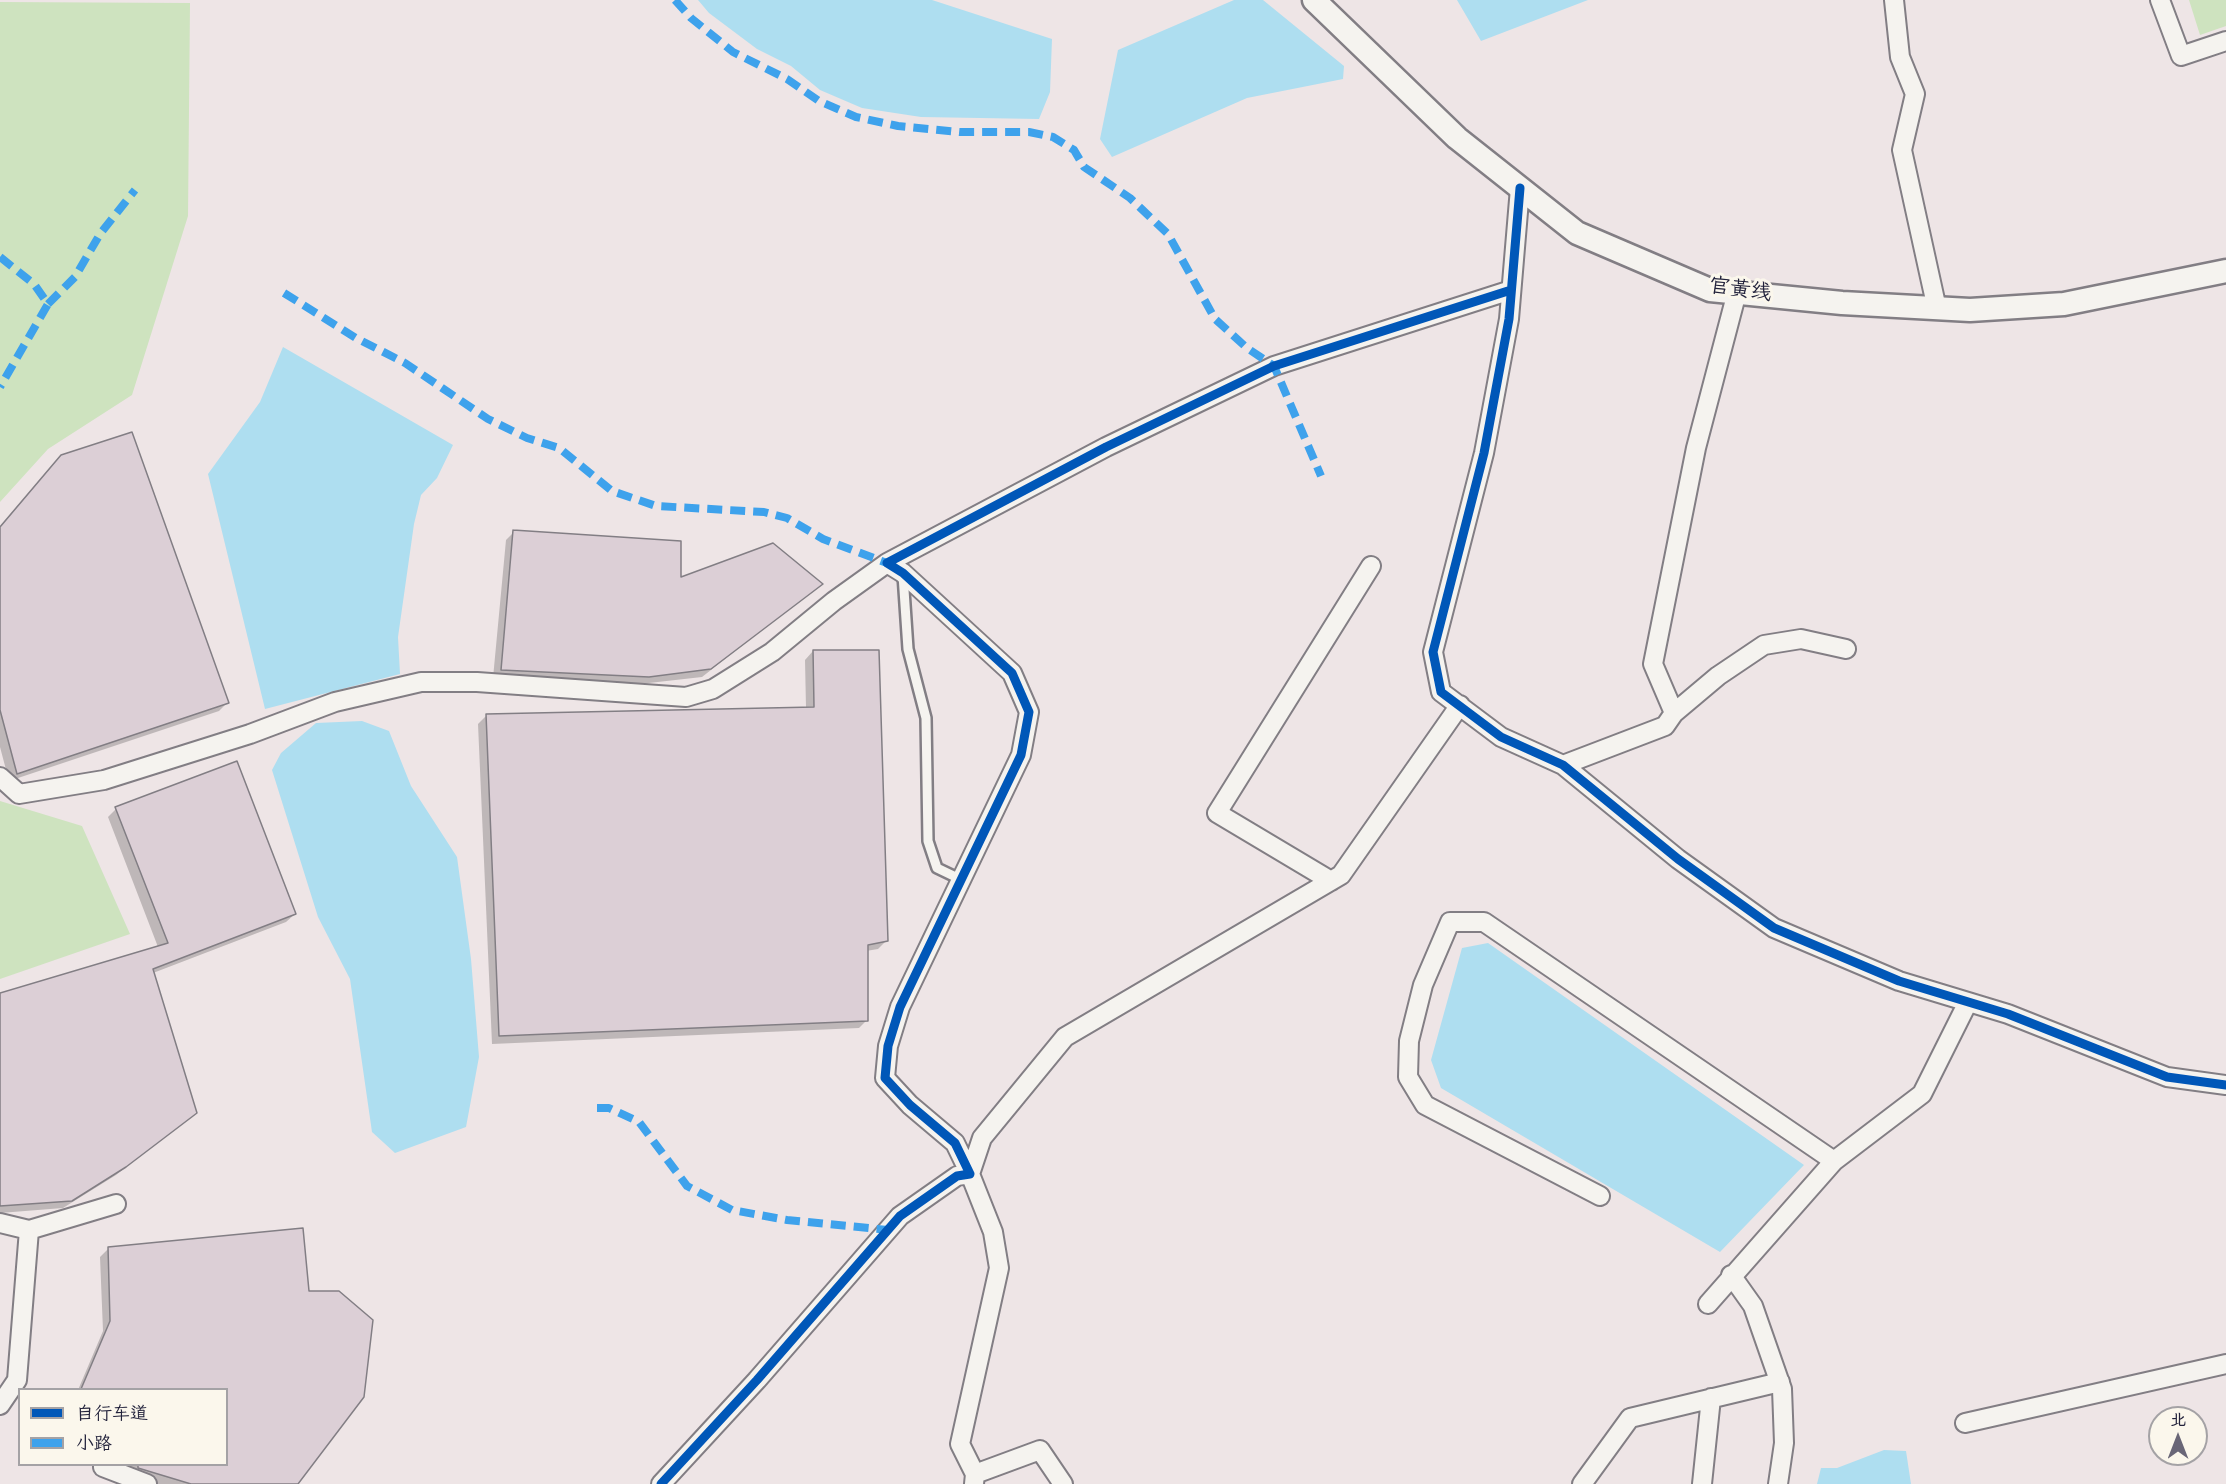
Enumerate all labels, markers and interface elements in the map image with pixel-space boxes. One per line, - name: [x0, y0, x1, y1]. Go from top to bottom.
- street label: 官黄线: [1707, 274, 1773, 308]
- legend: [18, 1388, 228, 1466]
- text: 自行车道: [76, 1401, 148, 1426]
- north arrow: [2148, 1406, 2208, 1466]
- text: 北: [2170, 1409, 2186, 1431]
- text: 小路: [76, 1431, 112, 1456]

